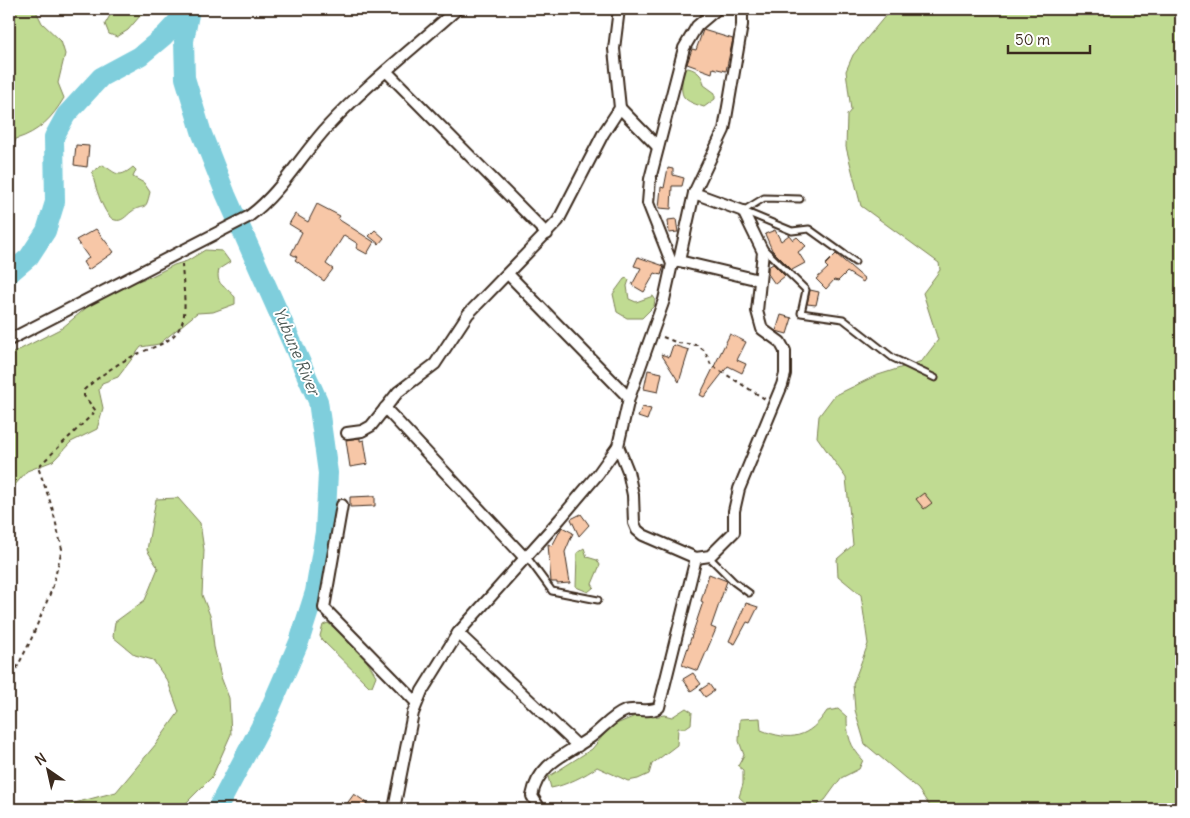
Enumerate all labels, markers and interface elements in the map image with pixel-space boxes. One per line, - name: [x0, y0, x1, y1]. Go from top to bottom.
- scale bar: [1008, 22, 1090, 54]
- text: 50 m: [1015, 30, 1050, 49]
- water label: Yubune River: [269, 304, 326, 400]
- north arrow: [22, 746, 72, 796]
- text: N: [32, 749, 50, 769]

